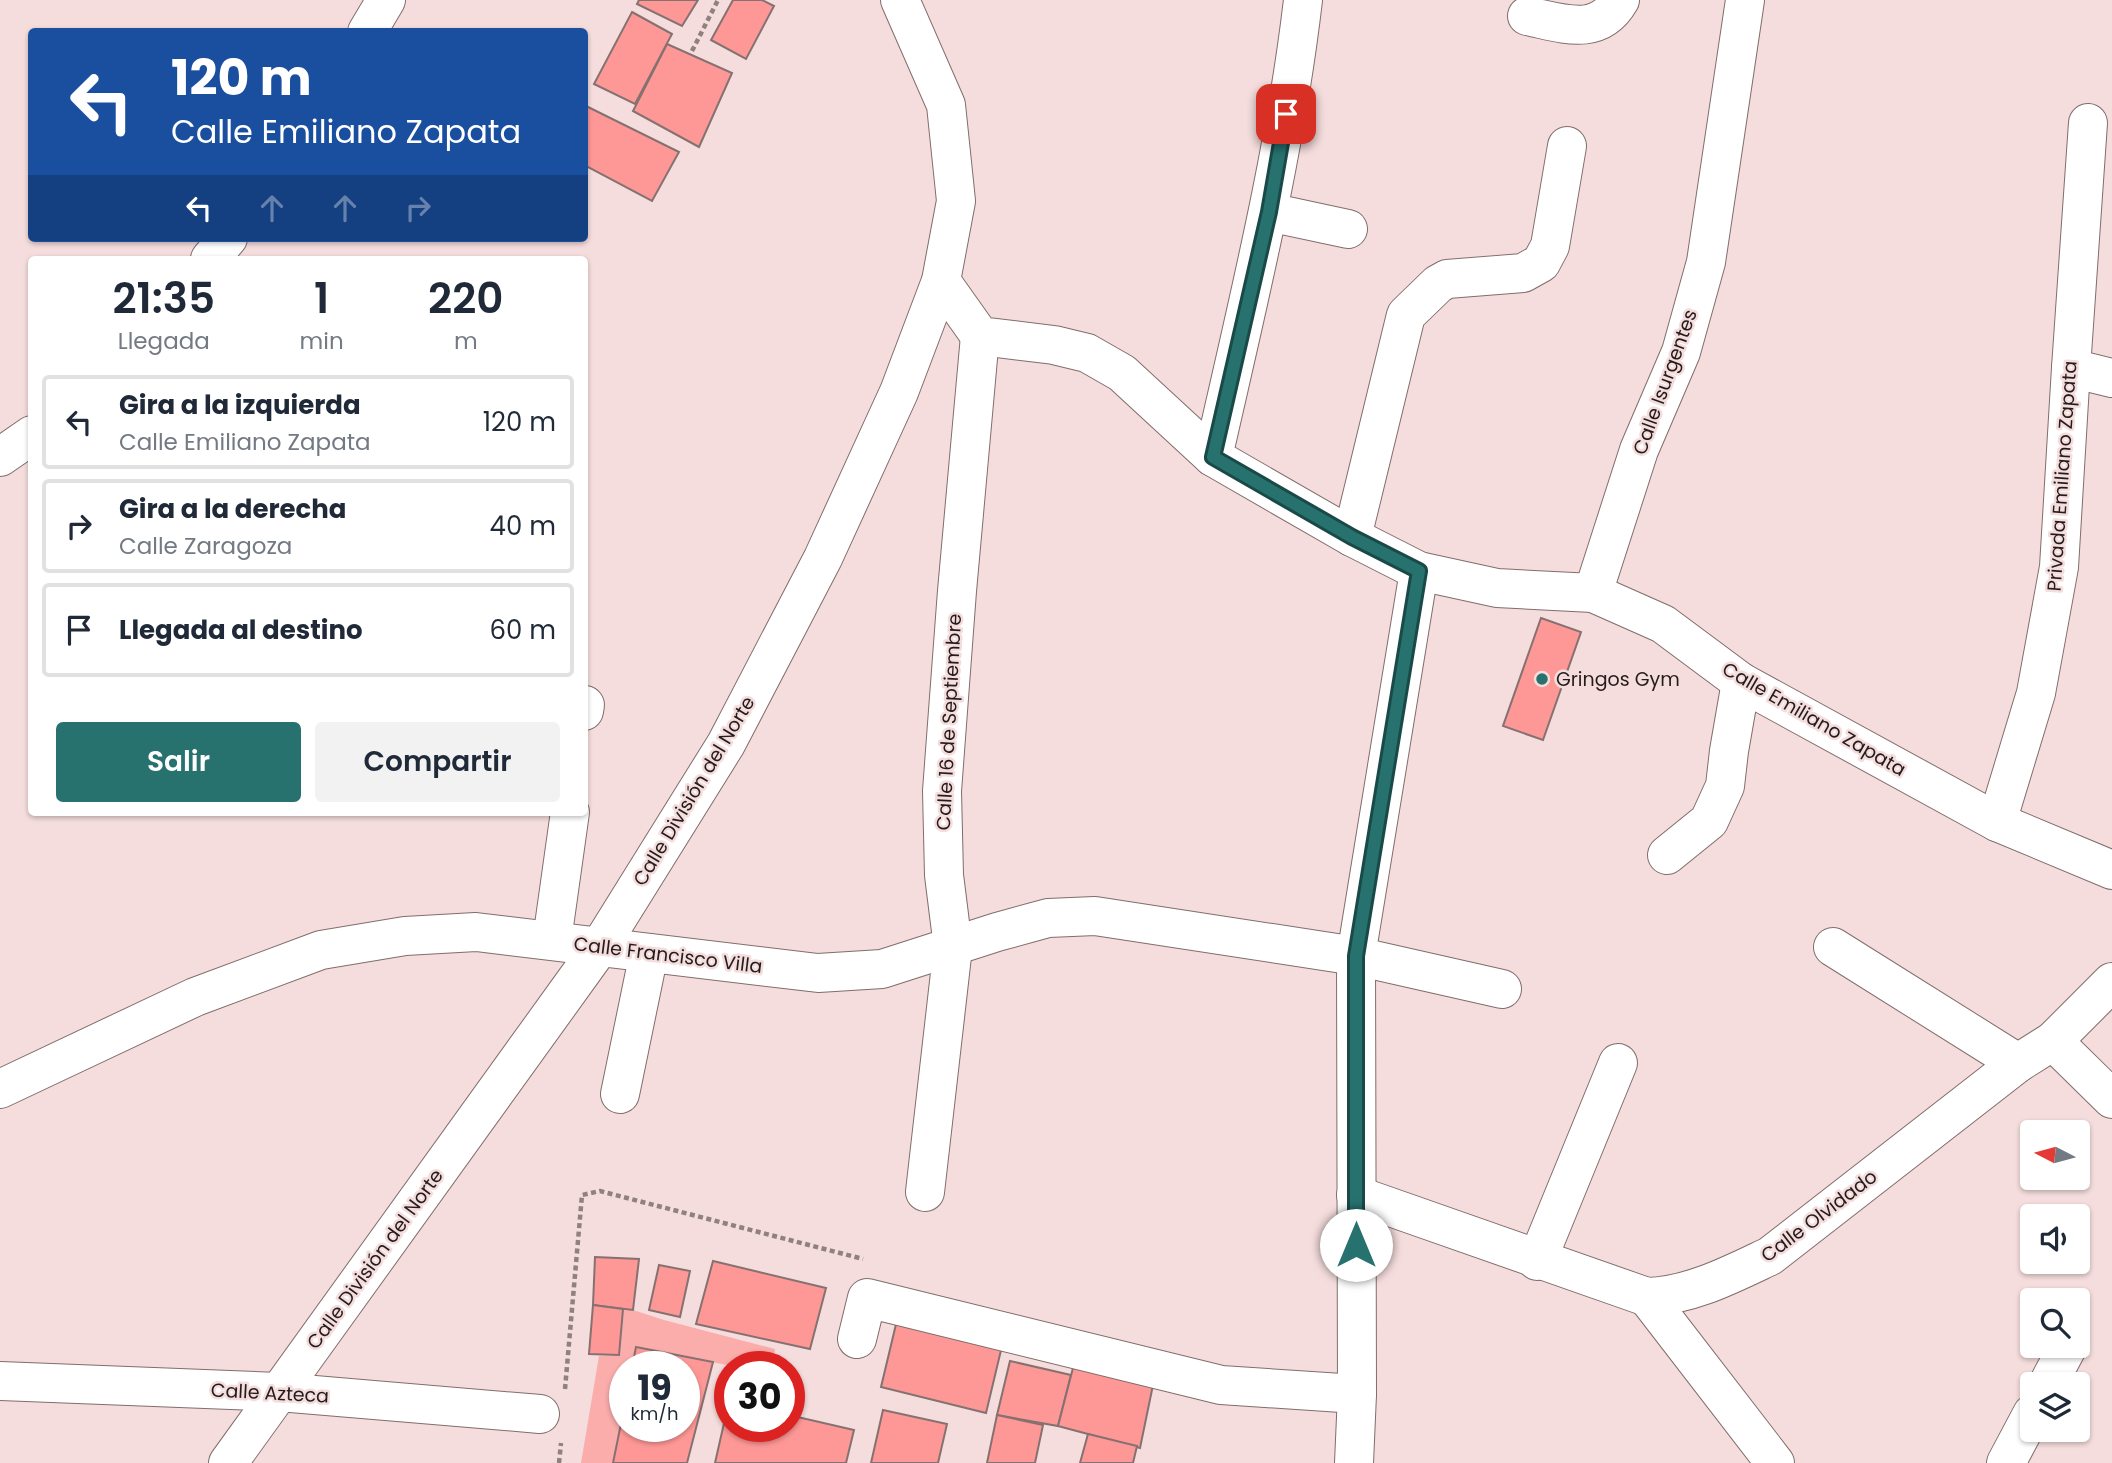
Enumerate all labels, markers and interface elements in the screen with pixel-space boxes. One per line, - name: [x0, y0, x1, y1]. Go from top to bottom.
- text: 120 m: [171, 44, 312, 112]
- icon: left: [56, 56, 147, 147]
- pin: [1256, 84, 1316, 144]
- icon: arrive: [1267, 95, 1305, 133]
- text: Calle Emiliano Zapata: [171, 109, 521, 154]
- icon: left: [180, 189, 218, 227]
- icon: ahead: [253, 189, 291, 227]
- icon: ahead: [326, 189, 364, 227]
- icon: right: [399, 189, 437, 227]
- text: 21:35: [112, 269, 215, 328]
- text: 1: [314, 269, 329, 328]
- text: 220: [428, 269, 503, 328]
- street label: Calle Isurgentes: [1626, 306, 1704, 458]
- text: Llegada: [118, 325, 210, 357]
- text: min: [300, 325, 344, 357]
- text: m: [454, 325, 478, 357]
- street label: Privada Emiliano Zapata: [2040, 360, 2084, 592]
- text: Gira a la izquierda: [119, 387, 361, 423]
- icon: left: [60, 403, 98, 441]
- text: 120 m: [483, 404, 556, 440]
- text: Calle Emiliano Zapata: [119, 426, 371, 458]
- text: Gira a la derecha: [119, 491, 347, 527]
- icon: right: [60, 507, 98, 545]
- text: 40 m: [490, 508, 556, 544]
- text: Calle Zaragoza: [119, 530, 292, 562]
- icon: arrive: [60, 611, 98, 649]
- text: Llegada al destino: [119, 612, 363, 648]
- text: 60 m: [489, 612, 556, 648]
- street label: Calle 16 de Septiembre: [930, 613, 968, 831]
- street label: Calle Emiliano Zapata: [1717, 655, 1911, 783]
- place label: Gringos Gym: [1556, 666, 1680, 693]
- marker: Gringos Gym: [1534, 671, 1550, 687]
- street label: Calle División del Norte: [627, 691, 761, 891]
- button: Salir: [56, 722, 301, 802]
- button: Compartir: [315, 722, 560, 802]
- street label: Calle Francisco Villa: [572, 930, 764, 980]
- north arrow: [2020, 1120, 2090, 1190]
- map controls: [2020, 1120, 2090, 1442]
- street label: Calle División del Norte: [300, 1163, 450, 1355]
- street label: Calle Olvidado: [1755, 1163, 1883, 1269]
- button: sound: [2020, 1204, 2090, 1274]
- position arrow: [1319, 1208, 1393, 1282]
- button: search: [2020, 1288, 2090, 1358]
- speed limit sign: 30: [714, 1351, 805, 1442]
- text: 19: [637, 1363, 672, 1412]
- button: layers: [2020, 1372, 2090, 1442]
- street label: Calle Azteca: [210, 1376, 330, 1410]
- text: km/h: [631, 1401, 678, 1426]

